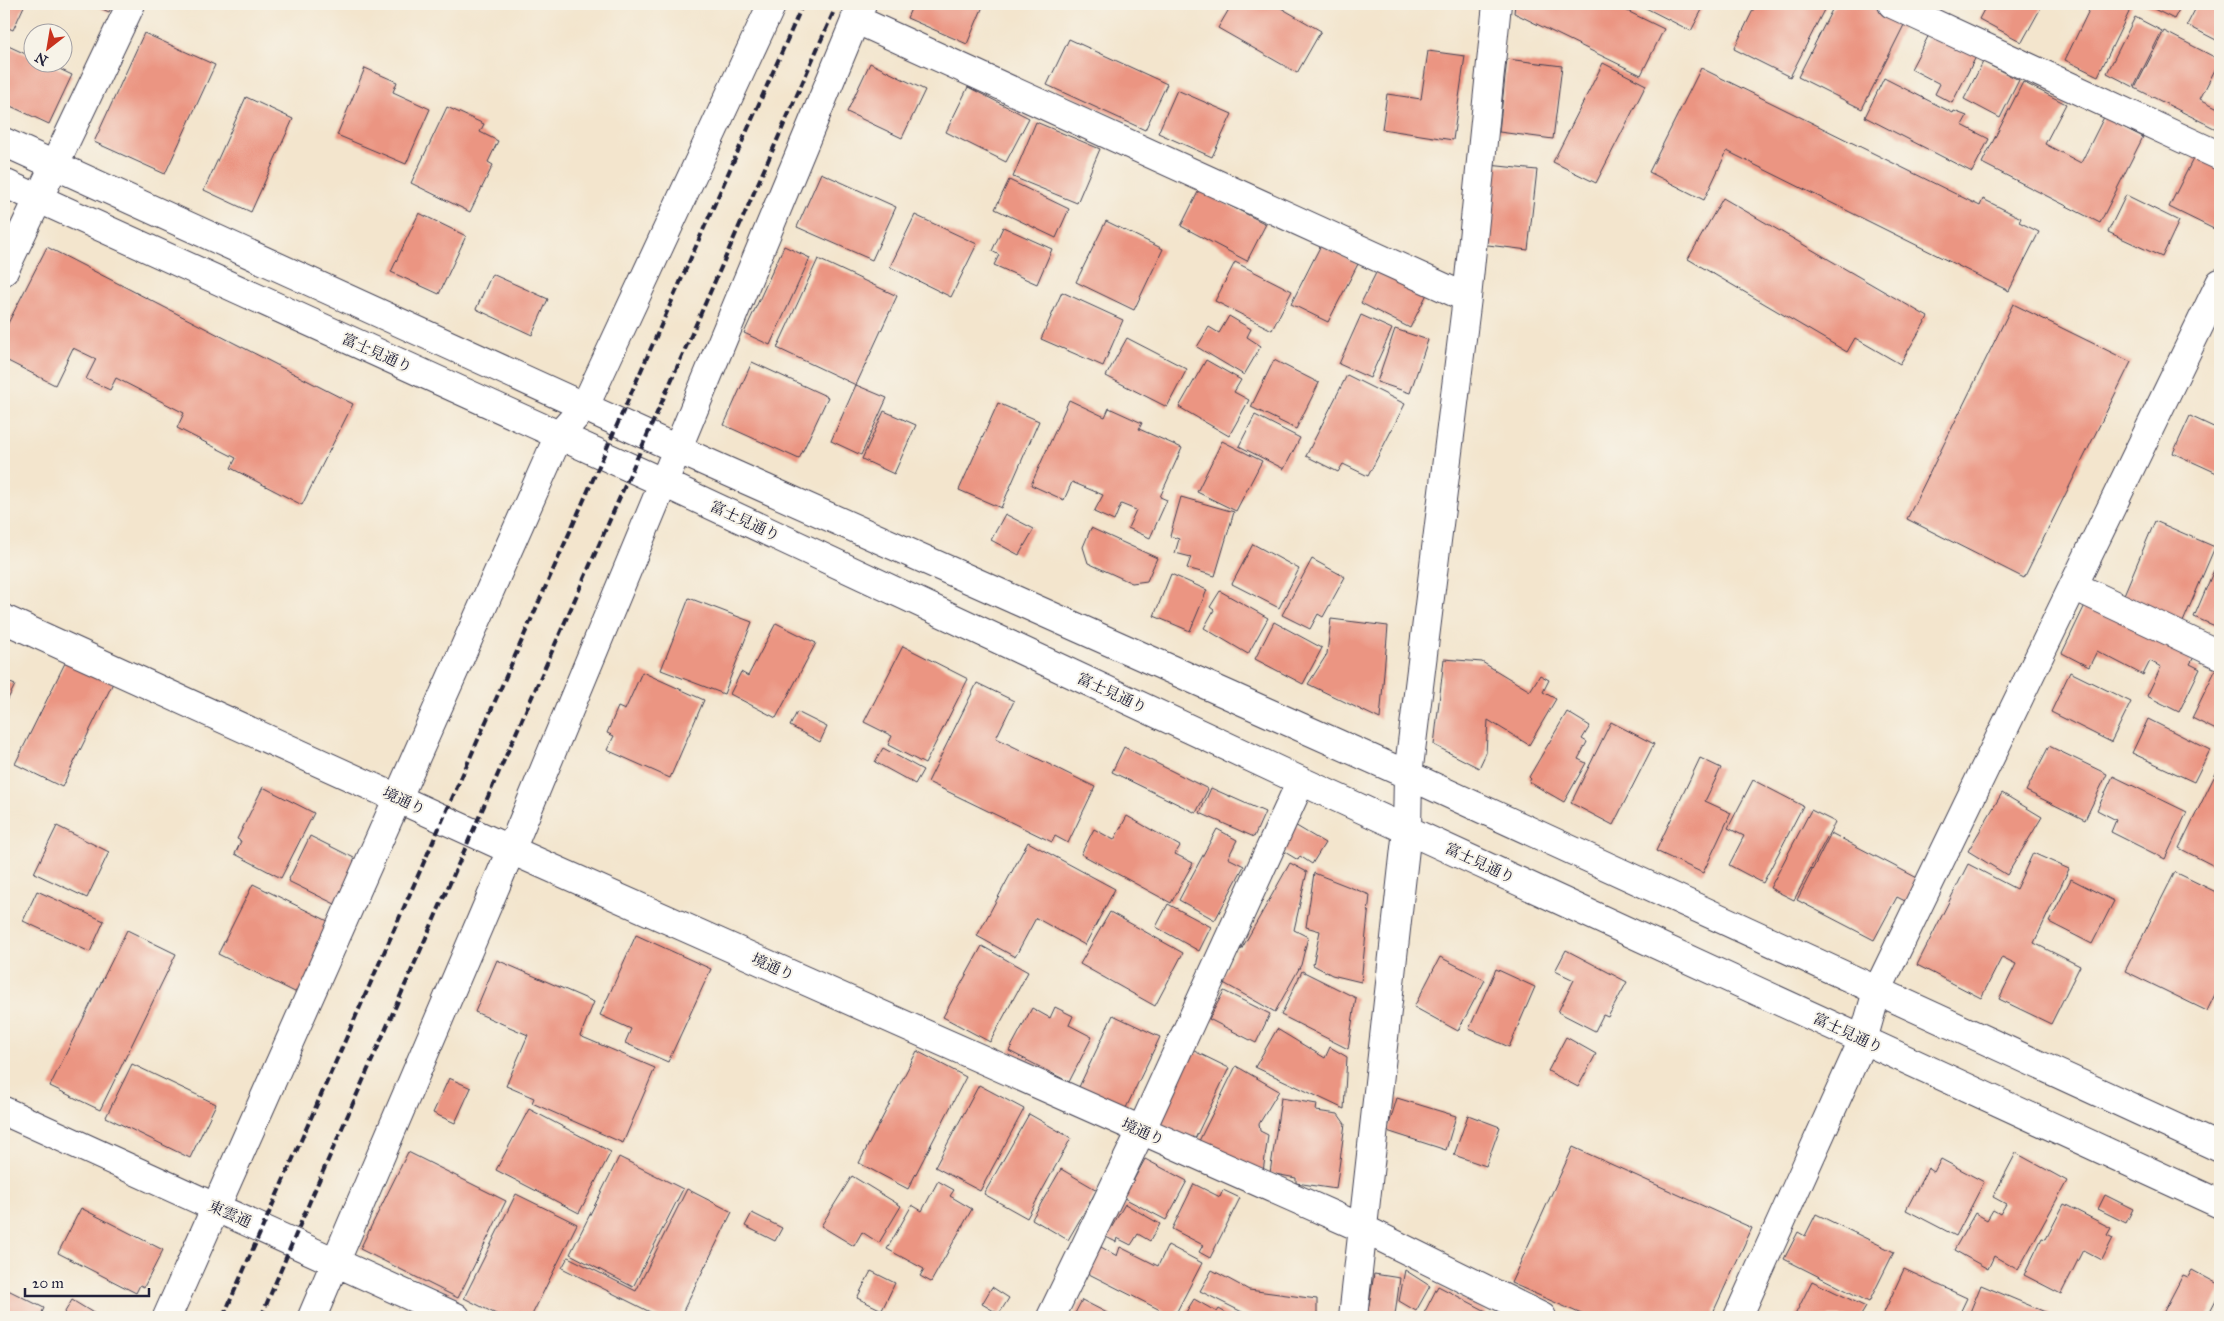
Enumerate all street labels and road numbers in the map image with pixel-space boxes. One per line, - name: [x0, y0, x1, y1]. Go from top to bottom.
- street label: 富士見通り: [339, 330, 415, 376]
- street label: 富士見通り: [707, 497, 783, 545]
- street label: 富士見通り: [1074, 669, 1150, 717]
- street label: 境通り: [380, 783, 428, 819]
- street label: 富士見通り: [1442, 839, 1518, 887]
- street label: 境通り: [749, 950, 797, 984]
- street label: 富士見通り: [1810, 1009, 1886, 1057]
- street label: 境通り: [1119, 1115, 1167, 1149]
- street label: 東雲通: [206, 1197, 254, 1231]

